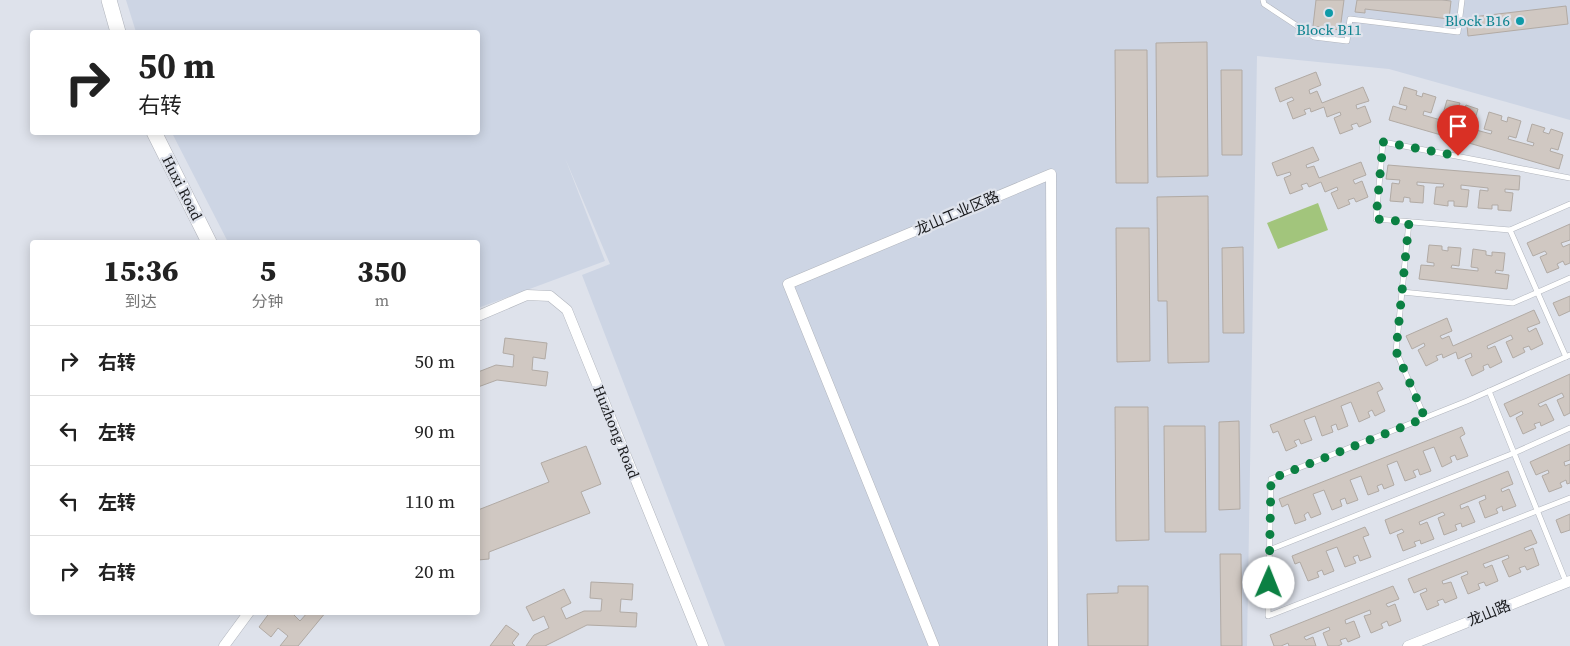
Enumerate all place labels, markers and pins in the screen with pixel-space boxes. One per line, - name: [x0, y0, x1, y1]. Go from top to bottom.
- marker: Block B11: [1323, 7, 1335, 19]
- place label: Block B16: [1445, 10, 1510, 31]
- marker: Block B16: [1514, 15, 1526, 27]
- place label: Block B11: [1296, 19, 1362, 40]
- pin: [1437, 105, 1479, 156]

